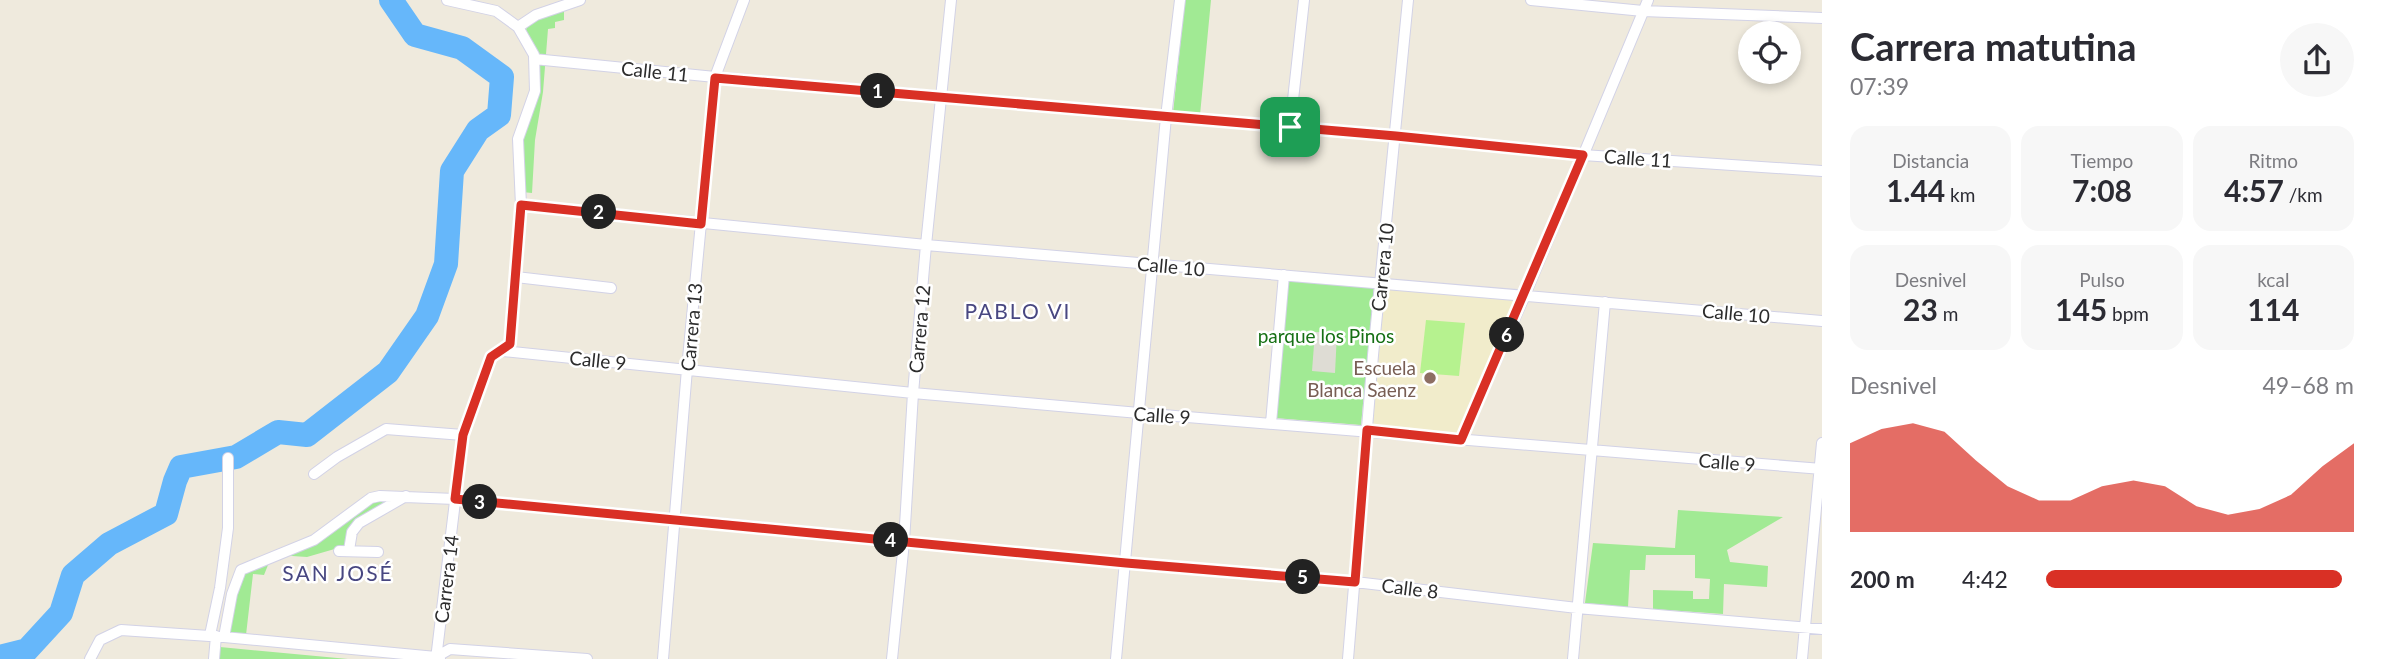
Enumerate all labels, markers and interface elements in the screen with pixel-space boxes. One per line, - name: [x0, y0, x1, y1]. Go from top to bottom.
- map controls: [1738, 21, 1801, 84]
- button: locate: [1738, 21, 1801, 84]
- text: Carrera matutina: [1850, 23, 2137, 69]
- button: share: [2280, 23, 2354, 97]
- street label: Calle 11: [620, 56, 690, 86]
- text: 07:39: [1850, 72, 1909, 100]
- pin: 1: [860, 74, 896, 108]
- text: 1: [872, 79, 883, 102]
- pin: [1260, 97, 1320, 157]
- icon: arrive: [1271, 108, 1309, 146]
- street label: Calle 11: [1603, 144, 1673, 172]
- text: Distancia: [1892, 149, 1969, 172]
- text: Tiempo: [2071, 149, 2133, 172]
- text: Ritmo: [2249, 149, 2298, 172]
- text: 1.44: [1886, 172, 1945, 208]
- text: 7:08: [2072, 172, 2132, 208]
- text: 4:57: [2224, 172, 2284, 208]
- text: km: [1945, 183, 1975, 206]
- text: /km: [2284, 183, 2323, 206]
- pin: 2: [582, 194, 616, 230]
- text: 2: [593, 200, 604, 223]
- street label: Carrera 10: [1366, 222, 1398, 312]
- street label: Calle 10: [1136, 252, 1206, 280]
- text: Desnivel: [1895, 268, 1967, 291]
- text: Pulso: [2079, 268, 2125, 291]
- text: kcal: [2257, 268, 2289, 291]
- street label: Carrera 13: [676, 282, 706, 372]
- street label: Carrera 12: [904, 284, 934, 374]
- text: 23: [1903, 291, 1938, 327]
- text: 145: [2055, 291, 2107, 327]
- text: 114: [2247, 291, 2299, 327]
- district label: PABLO VI: [965, 298, 1071, 323]
- street label: Calle 10: [1701, 299, 1771, 327]
- text: m: [1938, 302, 1958, 325]
- text: bpm: [2107, 302, 2149, 325]
- pin: 6: [1490, 318, 1524, 352]
- text: 6: [1501, 323, 1512, 346]
- park label: parque los Pinos: [1258, 324, 1394, 347]
- street label: Calle 9: [568, 346, 628, 374]
- place label: Escuela Blanca Saenz: [1307, 356, 1416, 401]
- marker: Escuela Blanca Saenz: [1422, 370, 1438, 386]
- text: Desnivel: [1850, 371, 1937, 399]
- text: 49–68 m: [2262, 371, 2354, 399]
- street label: Calle 9: [1133, 402, 1191, 428]
- street label: Calle 9: [1698, 448, 1756, 476]
- pin: 3: [462, 484, 498, 520]
- text: 3: [474, 490, 485, 513]
- pin: 4: [874, 522, 908, 558]
- text: 4: [885, 528, 896, 551]
- street label: Carrera 14: [429, 534, 463, 624]
- district label: SAN JOSÉ: [282, 560, 394, 585]
- pin: 5: [1286, 560, 1320, 594]
- text: 5: [1297, 565, 1308, 588]
- text: 200 m: [1850, 565, 1915, 593]
- text: 4:42: [1962, 565, 2008, 593]
- street label: Calle 8: [1380, 573, 1440, 603]

